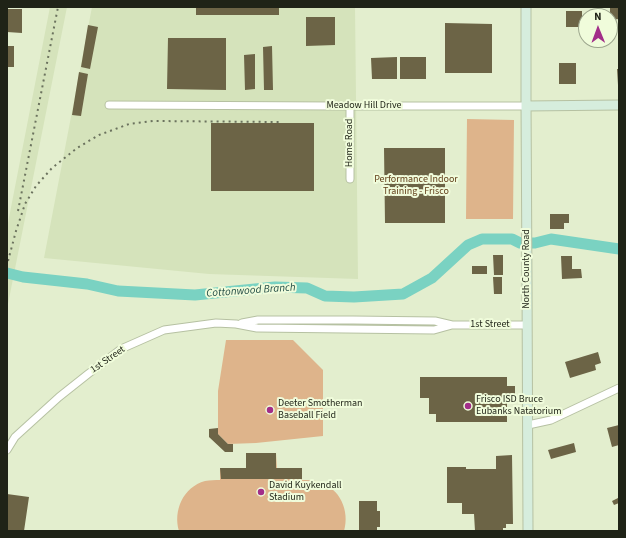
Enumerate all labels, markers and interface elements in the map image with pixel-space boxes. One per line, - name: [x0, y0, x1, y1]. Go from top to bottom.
- north arrow: [578, 8, 618, 48]
- text: N: [594, 9, 602, 24]
- street label: Meadow Hill Drive: [326, 100, 402, 112]
- street label: Home Road: [344, 119, 356, 167]
- park label: Performance Indoor Training - Frisco: [374, 174, 458, 198]
- street label: North County Road: [521, 229, 533, 309]
- water label: Cottonwood Branch: [206, 281, 296, 301]
- street label: 1st Street: [470, 319, 510, 331]
- street label: 1st Street: [88, 344, 128, 376]
- place label: Frisco ISD Bruce Eubanks Natatorium: [476, 394, 562, 418]
- place label: Deeter Smotherman Baseball Field: [278, 398, 363, 422]
- marker: Frisco ISD Bruce Eubanks Natatorium: [463, 401, 473, 411]
- marker: Deeter Smotherman Baseball Field: [265, 405, 275, 415]
- place label: David Kuykendall Stadium: [269, 480, 342, 504]
- marker: David Kuykendall Stadium: [256, 487, 266, 497]

